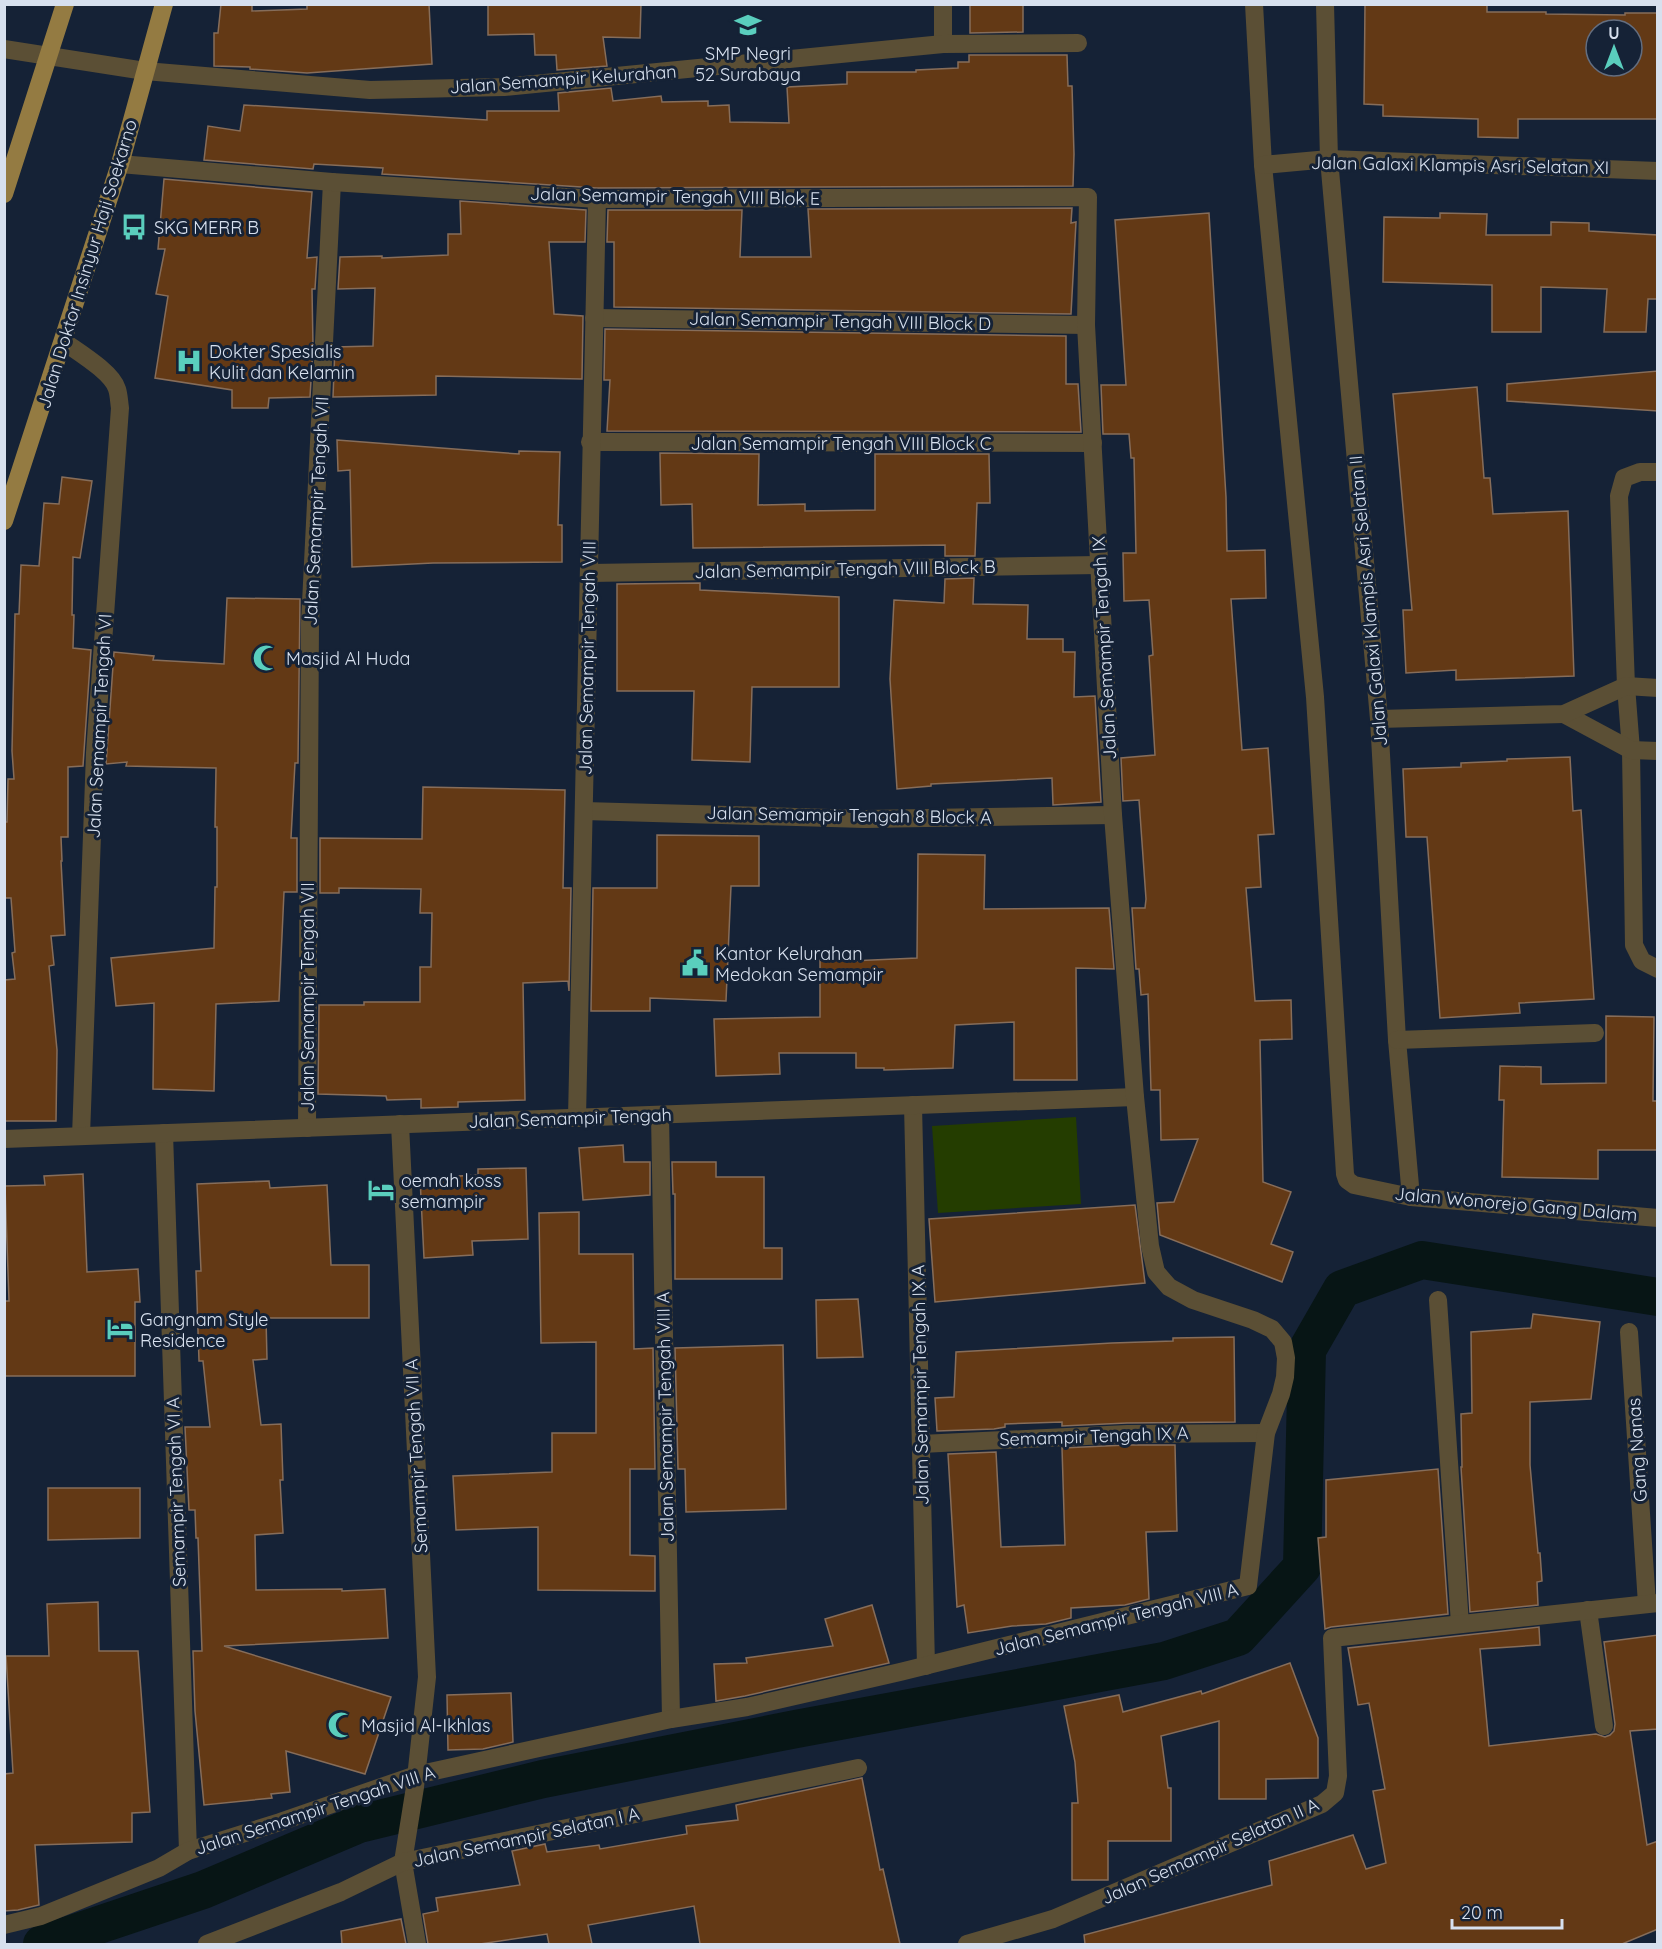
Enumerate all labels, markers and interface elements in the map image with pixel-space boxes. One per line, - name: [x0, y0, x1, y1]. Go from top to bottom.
- school or university icon: SMP Negri 52 Surabaya: [733, 10, 763, 40]
- north arrow: [1584, 18, 1644, 78]
- text: U: [1608, 23, 1620, 43]
- place label: SMP Negri 52 Surabaya: [695, 42, 801, 86]
- street label: Jalan Semampir Kelurahan: [449, 60, 677, 98]
- street label: Jalan Doktor Insinyur Haji Soekarno: [32, 117, 142, 411]
- street label: Jalan Galaxi Klampis Asri Selatan XI: [1311, 151, 1609, 179]
- street label: Jalan Semampir Tengah VIII Blok E: [530, 182, 820, 210]
- bus stop icon: SKG MERR B: [119, 212, 149, 242]
- place label: SKG MERR B: [154, 216, 259, 239]
- street label: Jalan Semampir Tengah VIII Block D: [689, 307, 991, 335]
- place label: Dokter Spesialis Kulit dan Kelamin: [209, 340, 355, 384]
- hospital icon: Dokter Spesialis Kulit dan Kelamin: [174, 346, 204, 376]
- street label: Jalan Semampir Tengah VII: [299, 396, 333, 626]
- street label: Jalan Semampir Tengah VIII Block C: [690, 432, 992, 455]
- street label: Jalan Galaxi Klampis Asri Selatan II: [1344, 455, 1392, 747]
- street label: Jalan Semampir Tengah IX: [1087, 535, 1121, 760]
- street label: Jalan Semampir Tengah VIII: [573, 541, 601, 775]
- street label: Jalan Semampir Tengah VIII Block B: [694, 555, 996, 583]
- street label: Jalan Semampir Tengah VI: [82, 613, 116, 839]
- mosque icon: Masjid Al Huda: [251, 643, 281, 673]
- place label: Masjid Al Huda: [286, 647, 411, 670]
- street label: Jalan Semampir Tengah 8 Block A: [706, 801, 992, 829]
- street label: Jalan Semampir Tengah VII: [296, 882, 319, 1112]
- place label: Kantor Kelurahan Medokan Semampir: [715, 942, 883, 986]
- public building icon: Kantor Kelurahan Medokan Semampir: [680, 948, 710, 978]
- street label: Jalan Semampir Tengah: [468, 1103, 672, 1133]
- place label: oemah koss semampir: [401, 1169, 502, 1213]
- hotel icon: oemah koss semampir: [366, 1175, 396, 1205]
- street label: Jalan Wonorejo Gang Dalam: [1394, 1182, 1638, 1226]
- street label: Jalan Semampir Tengah IX A: [906, 1264, 934, 1506]
- street label: Jalan Semampir Tengah VIII A: [651, 1291, 679, 1543]
- place label: Gangnam Style Residence: [140, 1308, 269, 1352]
- hotel icon: Gangnam Style Residence: [105, 1314, 135, 1344]
- street label: Semampir Tengah VII A: [399, 1358, 433, 1554]
- street label: Semampir Tengah VI A: [161, 1396, 191, 1587]
- street label: Gang Nanas: [1622, 1397, 1652, 1503]
- street label: Semampir Tengah IX A: [999, 1421, 1189, 1451]
- street label: Jalan Semampir Tengah VIII A: [992, 1577, 1241, 1660]
- mosque icon: Masjid Al-Ikhlas: [326, 1710, 356, 1740]
- place label: Masjid Al-Ikhlas: [361, 1714, 490, 1737]
- street label: Jalan Semampir Tengah VIII A: [192, 1760, 438, 1860]
- street label: Jalan Semampir Selatan II A: [1098, 1792, 1323, 1909]
- street label: Jalan Semampir Selatan I A: [411, 1802, 642, 1872]
- scale bar: [1452, 1892, 1562, 1930]
- text: 20 m: [1461, 1901, 1503, 1924]

